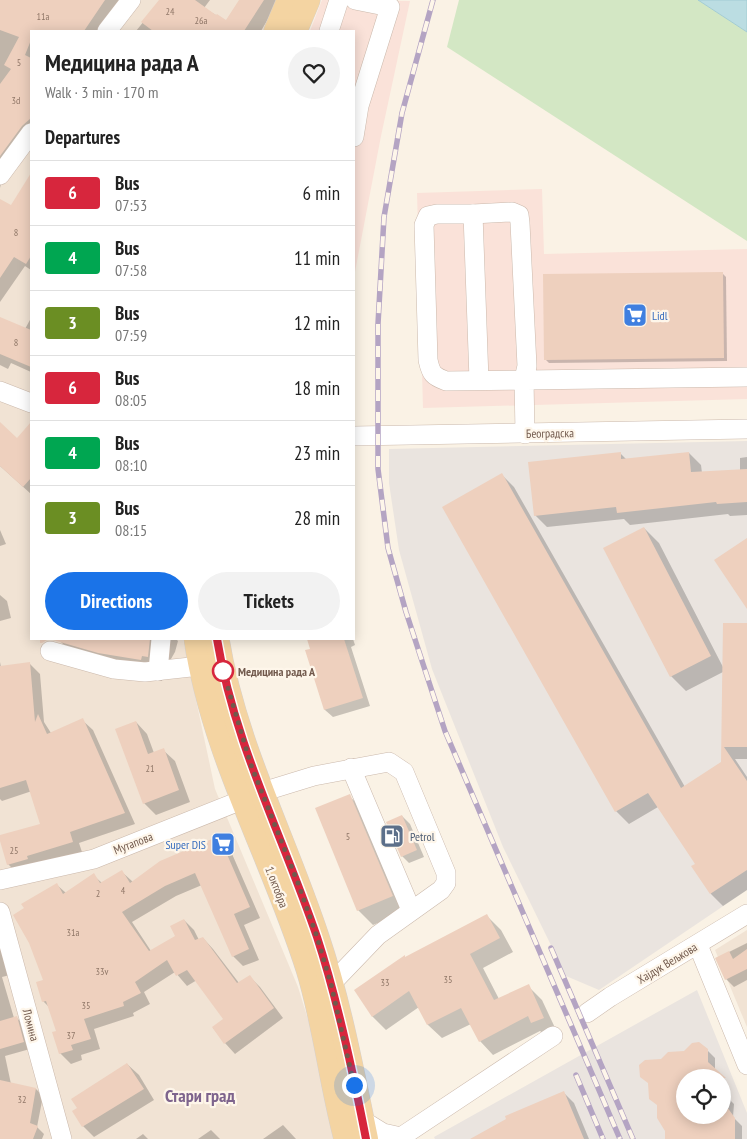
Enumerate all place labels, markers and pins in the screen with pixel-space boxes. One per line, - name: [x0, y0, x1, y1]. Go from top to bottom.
- supermarket icon: Lidl: [622, 302, 648, 328]
- place label: Lidl: [652, 308, 668, 323]
- marker: Медицина рада А: [212, 660, 234, 682]
- place label: Медицина рада А: [238, 664, 316, 679]
- fuel station icon: Petrol: [379, 823, 405, 849]
- place label: Petrol: [410, 829, 435, 844]
- supermarket icon: Super DIS: [210, 831, 236, 857]
- place label: Super DIS: [165, 837, 206, 852]

